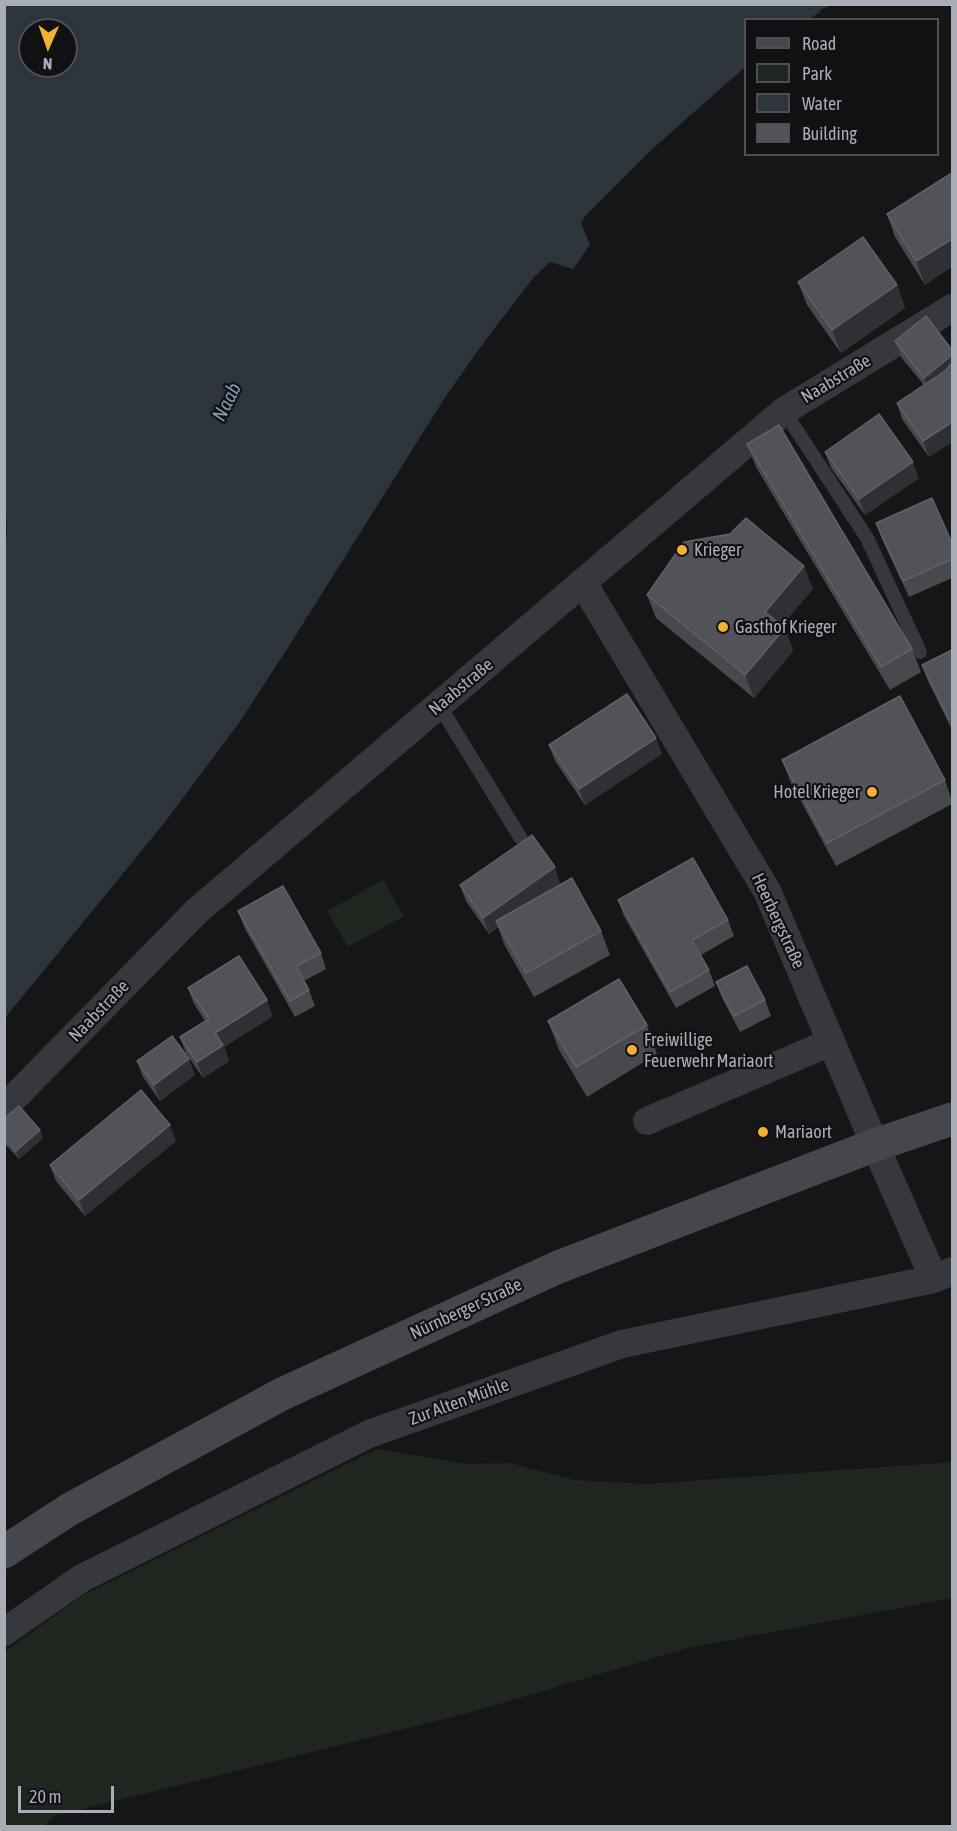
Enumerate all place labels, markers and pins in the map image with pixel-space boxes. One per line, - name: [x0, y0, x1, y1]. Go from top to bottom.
- place label: Krieger: [694, 539, 741, 561]
- marker: Krieger: [675, 543, 689, 557]
- place label: Gasthof Krieger: [735, 616, 836, 638]
- marker: Gasthof Krieger: [716, 620, 730, 634]
- place label: Hotel Krieger: [773, 781, 860, 803]
- marker: Hotel Krieger: [865, 785, 879, 799]
- place label: Freiwillige Feuerwehr Mariaort: [644, 1029, 774, 1072]
- marker: Freiwillige Feuerwehr Mariaort: [625, 1043, 639, 1057]
- place label: Mariaort: [775, 1121, 832, 1143]
- marker: Mariaort: [756, 1125, 770, 1139]

